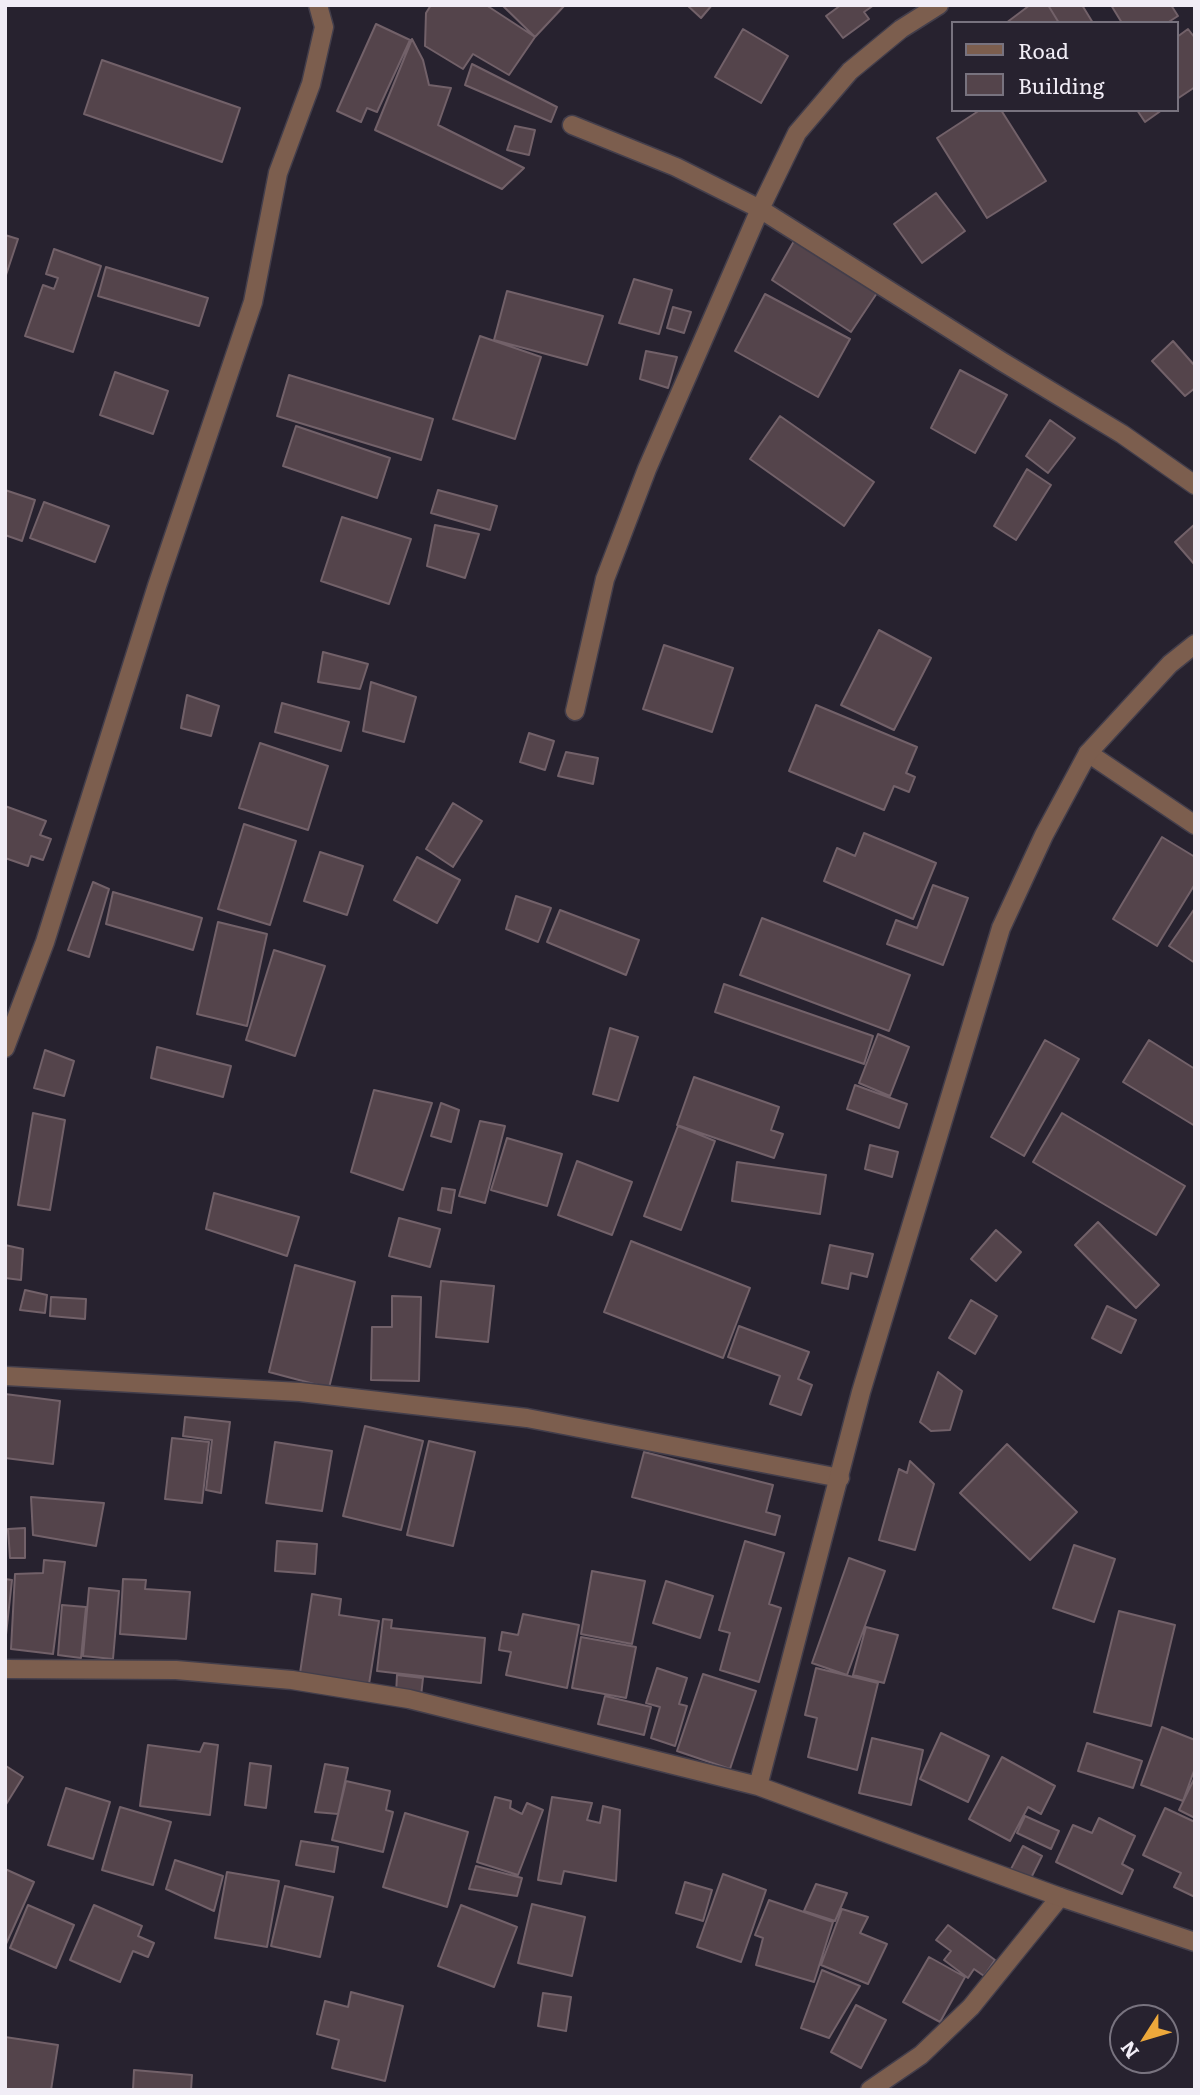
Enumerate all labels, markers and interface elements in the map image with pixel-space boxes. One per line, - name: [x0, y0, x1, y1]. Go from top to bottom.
- legend: [951, 21, 1179, 112]
- text: Road: [1018, 34, 1069, 65]
- text: Building: [1018, 69, 1104, 100]
- north arrow: [1109, 2004, 1179, 2074]
- text: N: [1113, 2036, 1145, 2065]

